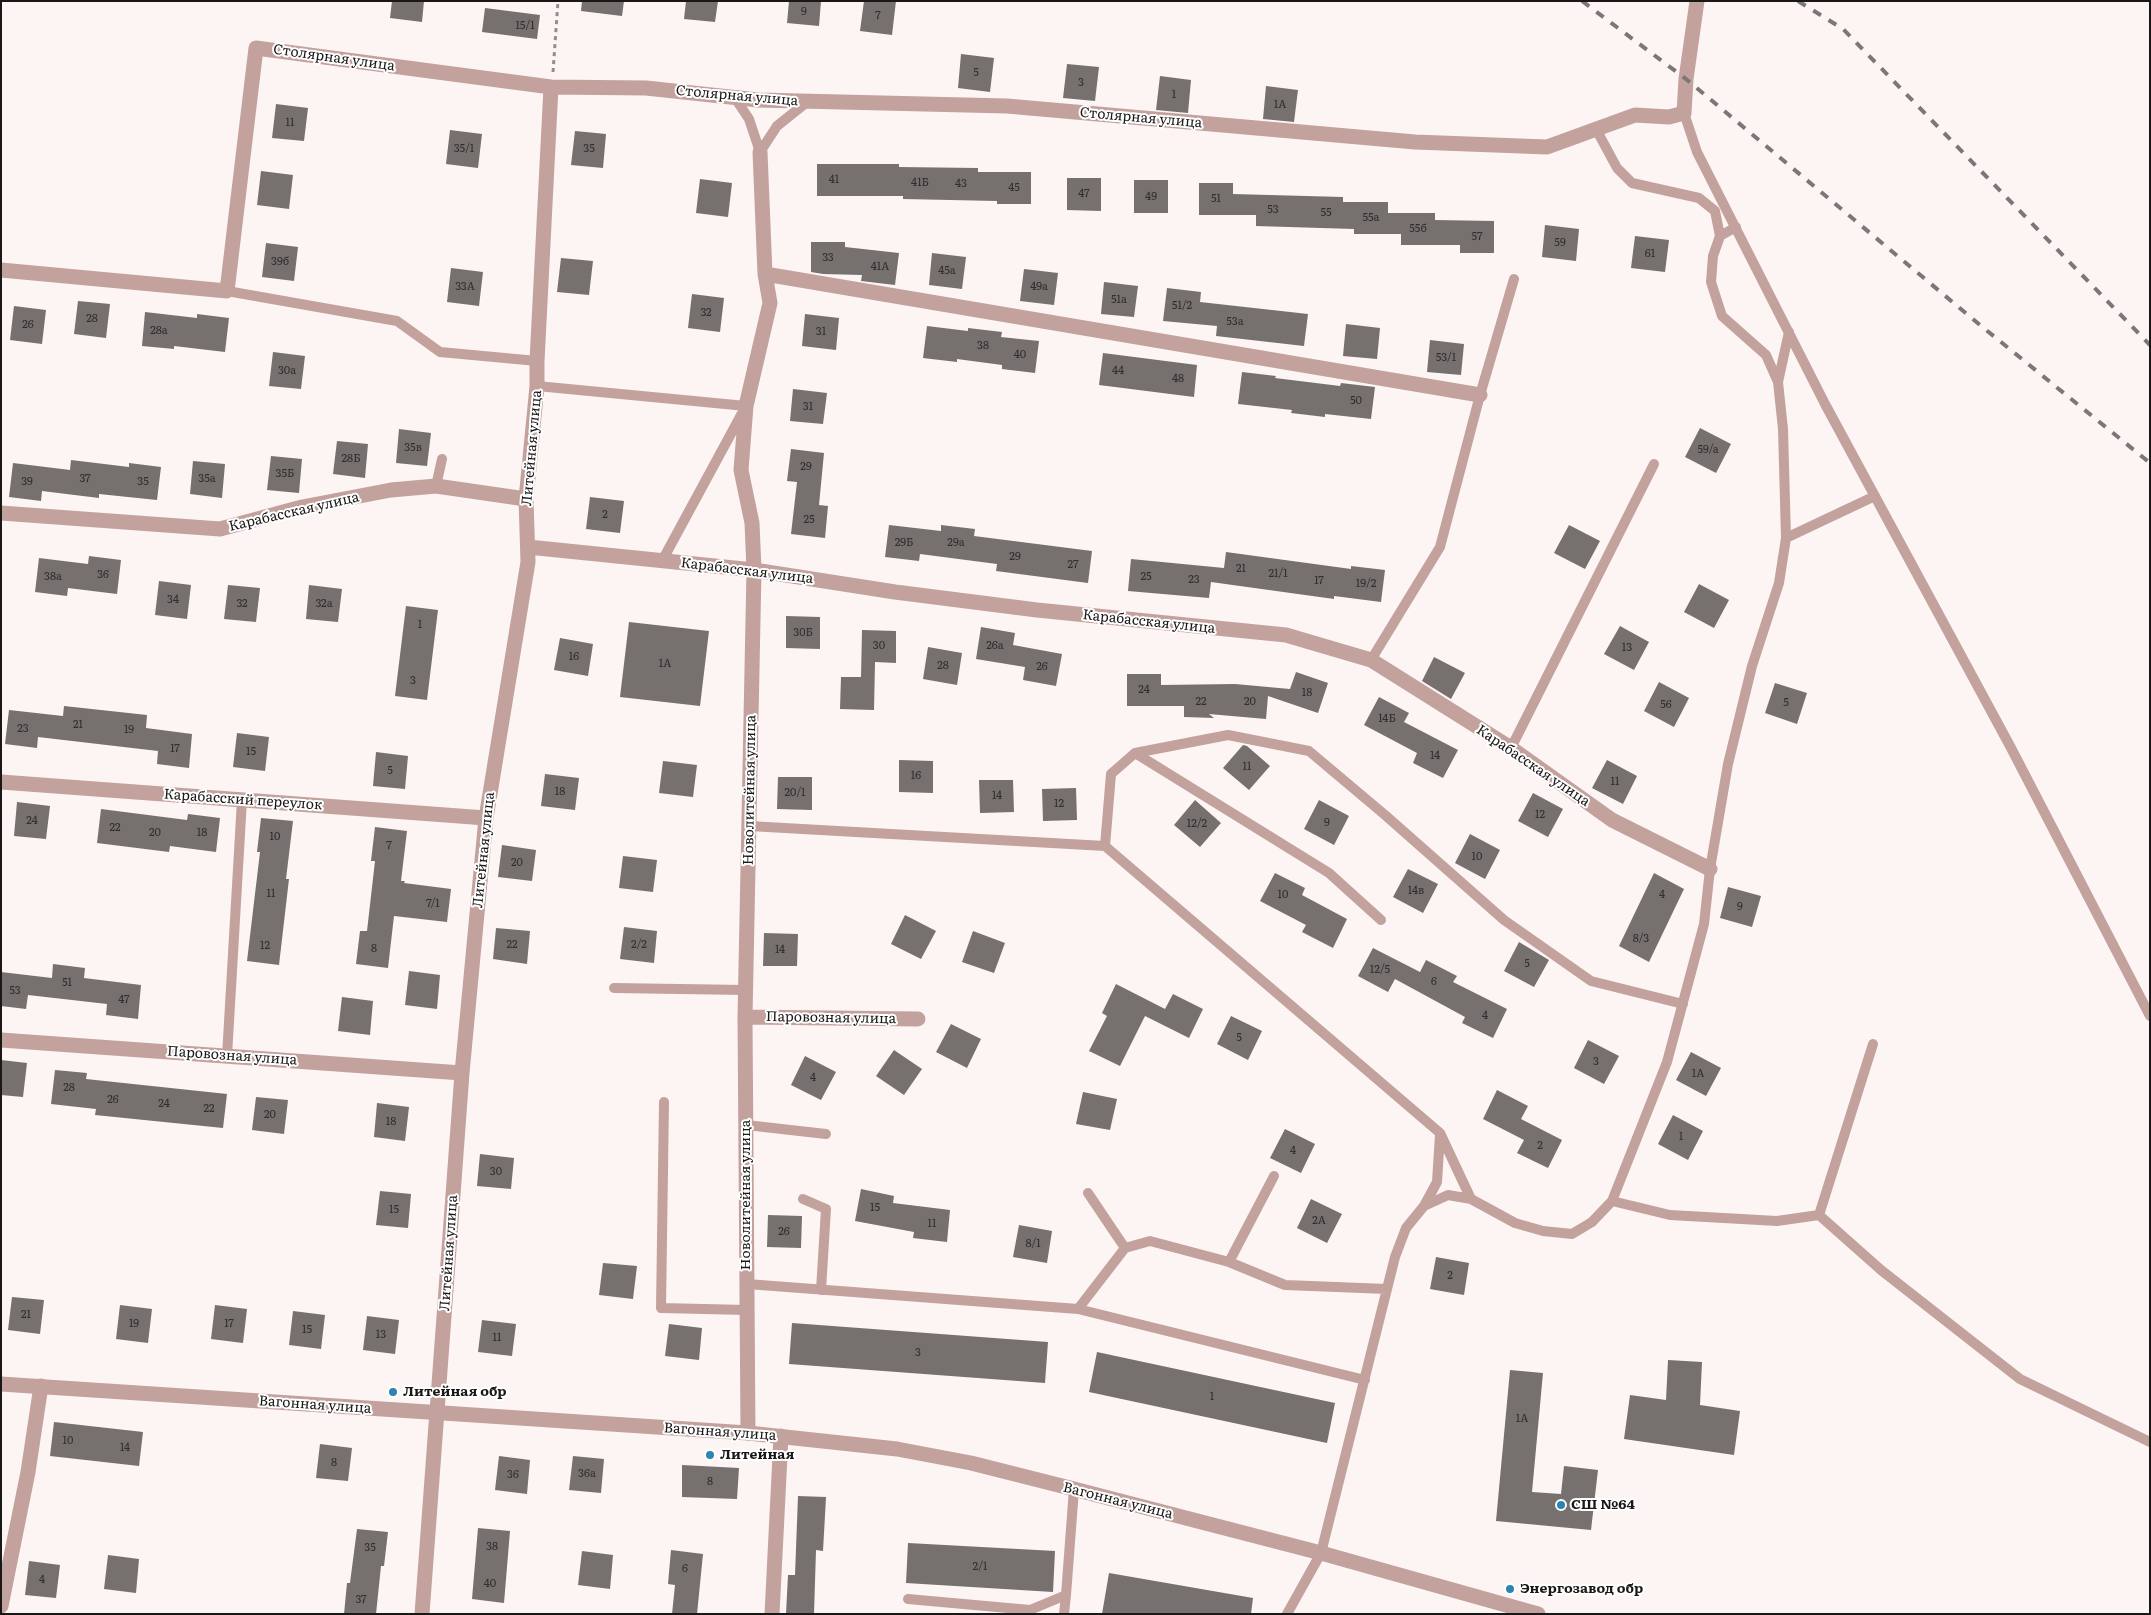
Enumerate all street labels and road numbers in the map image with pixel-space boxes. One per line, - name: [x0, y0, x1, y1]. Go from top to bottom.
- street label: Столярная улица: [272, 41, 396, 75]
- street label: Столярная улица: [675, 82, 799, 110]
- street label: Столярная улица: [1079, 104, 1203, 132]
- street label: Литейная улица: [519, 389, 545, 507]
- street label: Карабасская улица: [227, 489, 361, 535]
- street label: Карабасская улица: [680, 555, 814, 587]
- street label: Карабасская улица: [1082, 607, 1216, 637]
- street label: Новолитейная улица: [740, 715, 760, 865]
- street label: Карабасская улица: [1473, 722, 1593, 810]
- street label: Карабасский переулок: [163, 786, 323, 814]
- street label: Литейная улица: [470, 791, 498, 909]
- street label: Паровозная улица: [766, 1008, 896, 1028]
- street label: Паровозная улица: [166, 1043, 298, 1069]
- street label: Новолитейная улица: [738, 1120, 754, 1270]
- street label: Литейная улица: [437, 1194, 461, 1312]
- street label: Вагонная улица: [258, 1393, 372, 1417]
- street label: Вагонная улица: [663, 1420, 777, 1444]
- street label: Вагонная улица: [1061, 1479, 1175, 1523]

